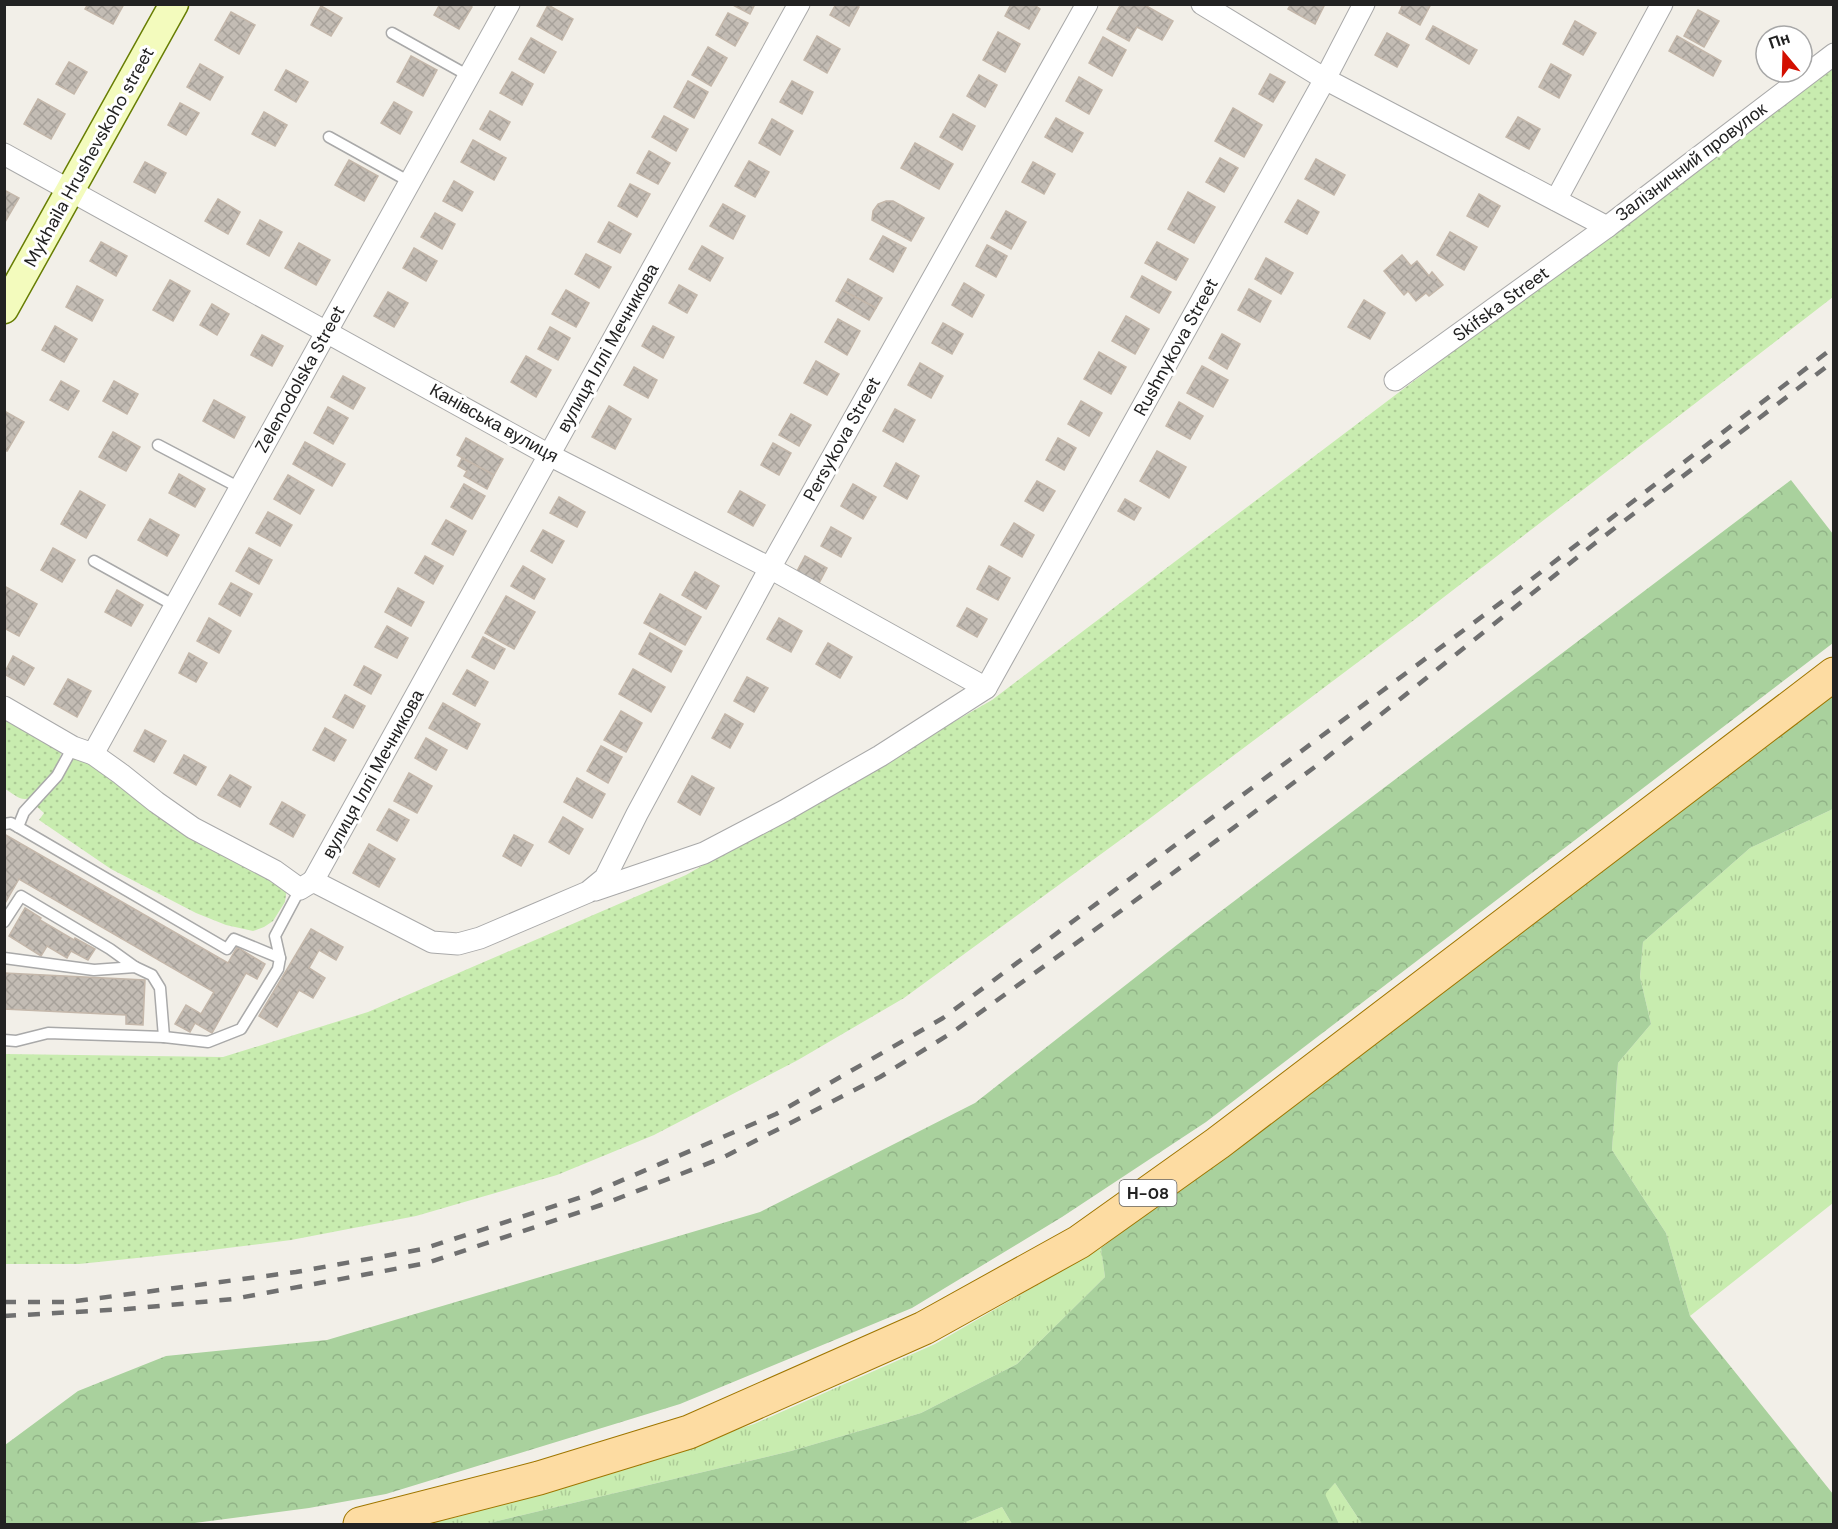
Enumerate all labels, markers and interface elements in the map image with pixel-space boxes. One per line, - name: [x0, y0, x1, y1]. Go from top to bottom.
- north arrow: [1754, 24, 1814, 84]
- text: Пн: [1766, 27, 1793, 54]
- street label: Mykhaila Hrushevskoho street: [18, 43, 160, 271]
- street label: Залізничний провулок: [1610, 97, 1772, 227]
- street label: вулиця Іллі Мечникова: [552, 258, 665, 437]
- street label: Skifska Street: [1448, 261, 1554, 347]
- street label: Rushnykova Street: [1128, 274, 1224, 420]
- street label: Zelenodolska Street: [250, 301, 350, 457]
- street label: Persykova Street: [798, 373, 886, 505]
- street label: Канівська вулиця: [425, 378, 563, 468]
- street label: вулиця Іллі Мечникова: [317, 684, 430, 863]
- road number: Н-08: [1120, 1180, 1176, 1206]

